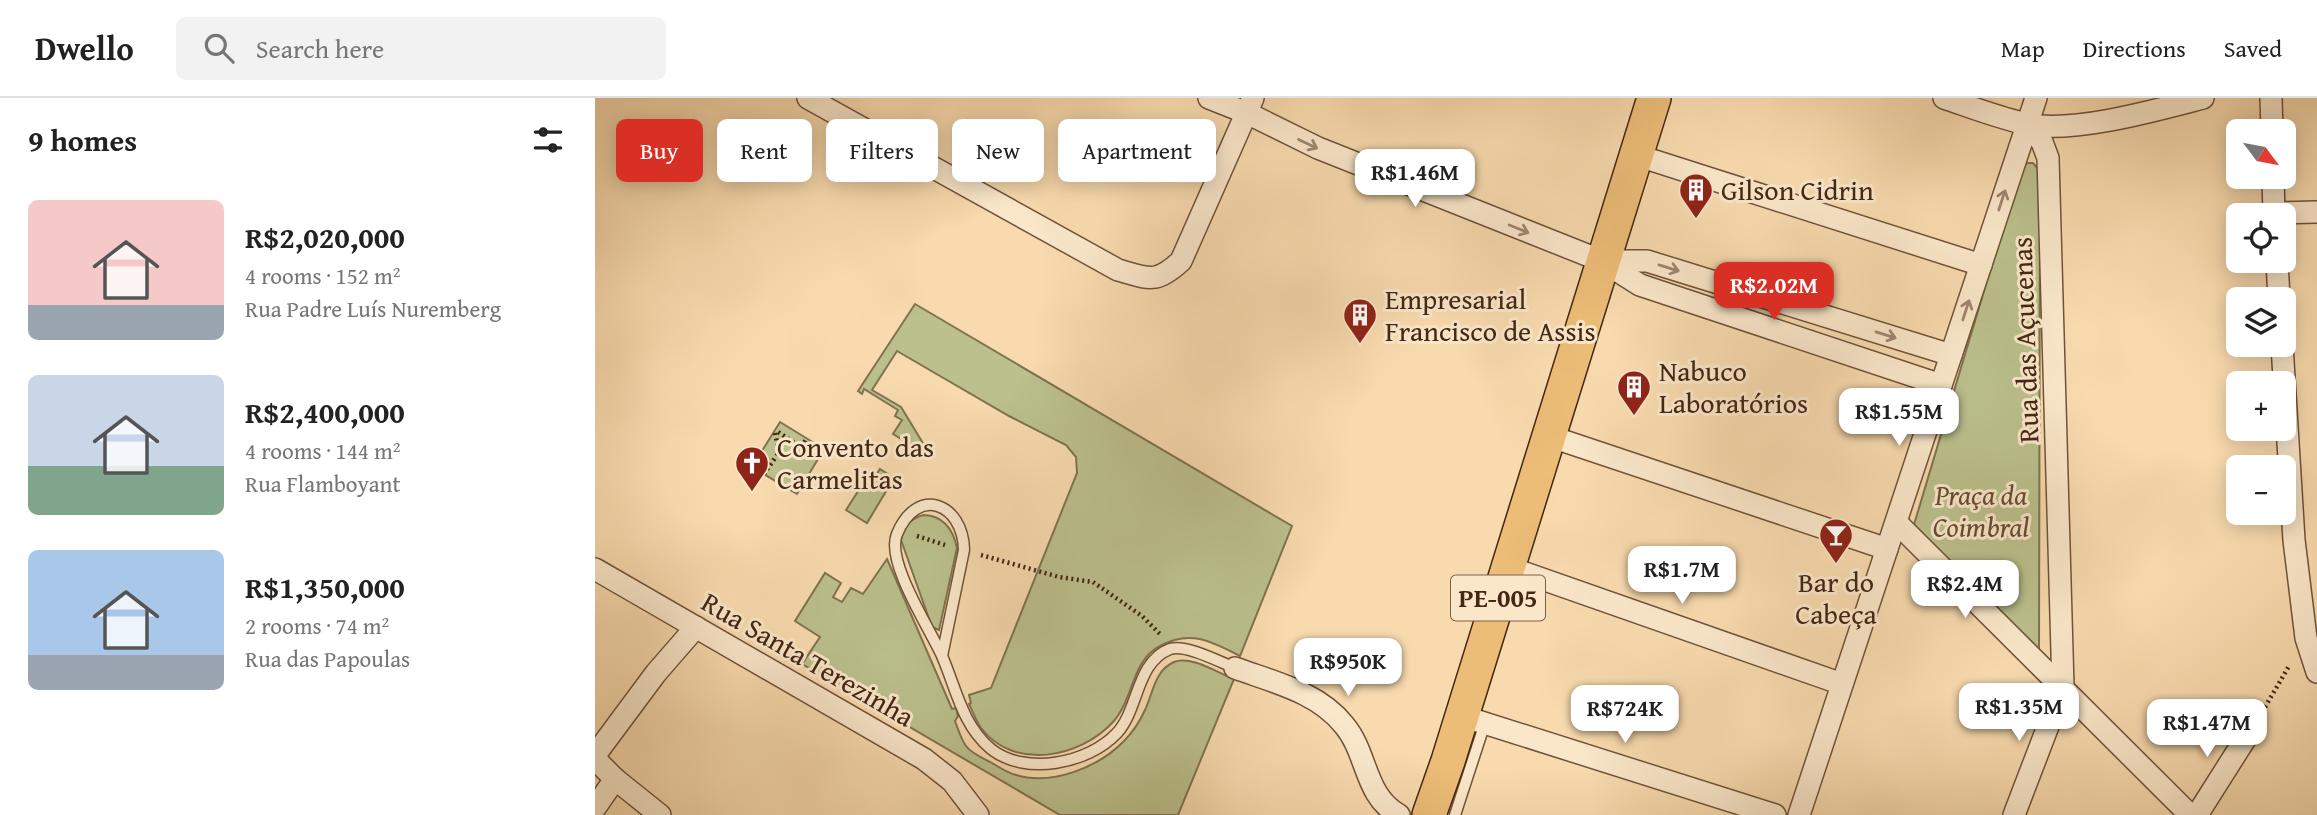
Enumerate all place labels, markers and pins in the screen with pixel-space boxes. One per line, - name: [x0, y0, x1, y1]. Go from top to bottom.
- pin: R$1.46M: [1350, 150, 1480, 209]
- place label: Gilson Cidrin: [1721, 169, 1874, 210]
- building icon: Gilson Cidrin: [1677, 171, 1715, 220]
- pin: R$2.02M: [1709, 262, 1839, 322]
- place label: Empresarial Francisco de Assis: [1385, 278, 1596, 351]
- building icon: Empresarial Francisco de Assis: [1341, 296, 1379, 345]
- place label: Nabuco Laboratórios: [1659, 350, 1808, 423]
- building icon: Nabuco Laboratórios: [1615, 368, 1653, 417]
- pin: R$1.55M: [1834, 388, 1964, 448]
- place label: Convento das Carmelitas: [777, 426, 934, 499]
- church icon: Convento das Carmelitas: [733, 444, 771, 493]
- bar icon: Bar do Cabeça: [1817, 516, 1855, 565]
- pin: R$1.7M: [1625, 546, 1739, 606]
- pin: R$2.4M: [1908, 560, 2022, 620]
- place label: Bar do Cabeça: [1795, 561, 1878, 634]
- pin: R$950K: [1291, 638, 1405, 698]
- pin: R$1.35M: [1954, 684, 2084, 743]
- pin: R$724K: [1568, 686, 1682, 745]
- pin: R$1.47M: [2142, 700, 2272, 759]

